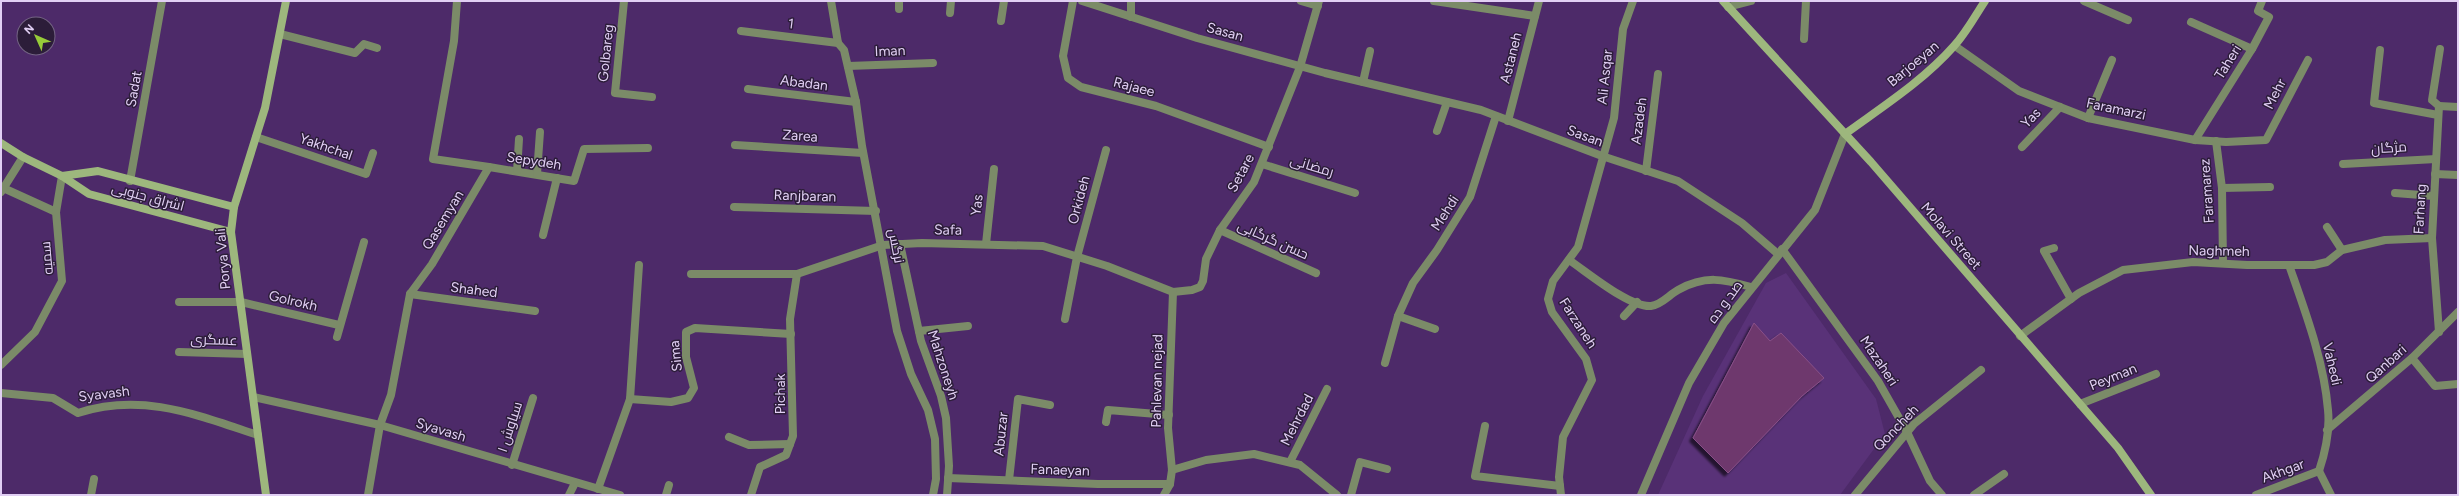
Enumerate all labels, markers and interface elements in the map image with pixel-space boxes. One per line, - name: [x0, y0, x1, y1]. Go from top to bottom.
- street label: 1: [787, 15, 795, 33]
- north arrow: [16, 16, 56, 56]
- street label: Sasan: [1205, 19, 1245, 45]
- text: N: [22, 22, 37, 37]
- street label: Golbareg: [595, 23, 617, 83]
- street label: Astaneh: [1497, 31, 1526, 85]
- street label: Barjoeyan: [1884, 37, 1942, 90]
- street label: Iman: [874, 42, 906, 60]
- street label: Taheri: [2211, 42, 2245, 82]
- street label: Ali Asqar: [1594, 48, 1616, 105]
- street label: Sadat: [122, 70, 146, 108]
- street label: Abadan: [779, 72, 829, 94]
- street label: Rajaee: [1111, 73, 1157, 101]
- street label: Mehr: [2260, 76, 2290, 112]
- street label: Faramarzi: [2085, 94, 2147, 124]
- street label: Azadeh: [1628, 96, 1650, 145]
- street label: Yas: [2017, 104, 2045, 132]
- street label: Sasan: [1565, 122, 1606, 150]
- street label: Zarea: [782, 126, 818, 146]
- street label: Yakhchal: [297, 130, 355, 164]
- street label: مژگان: [2370, 138, 2408, 158]
- street label: Sepydeh: [505, 148, 563, 174]
- street label: Setare: [1224, 151, 1258, 195]
- street label: رمضانی: [1288, 151, 1336, 181]
- street label: Faramarez: [2196, 158, 2218, 224]
- street label: Orkideh: [1064, 174, 1094, 226]
- street label: اشراق جنوبی: [110, 179, 186, 215]
- street label: Farhang: [2410, 183, 2430, 235]
- street label: Ranjbaran: [773, 186, 837, 206]
- street label: Qasemyan: [419, 187, 467, 253]
- street label: Mehdi: [1427, 192, 1463, 234]
- street label: Yas: [967, 194, 987, 216]
- street label: Molavi Street: [1917, 199, 1985, 273]
- street label: حسن گرگابی: [1235, 217, 1311, 263]
- street label: Safa: [934, 221, 962, 239]
- street label: نرگس: [884, 227, 908, 265]
- street label: Porya Vali: [212, 228, 234, 290]
- street label: سمیه: [37, 241, 57, 275]
- street label: Naghmeh: [2188, 242, 2250, 260]
- street label: صد و ده: [1704, 277, 1746, 327]
- street label: Shahed: [450, 279, 498, 301]
- street label: Golrokh: [267, 287, 319, 315]
- street label: Farzaneh: [1555, 295, 1601, 352]
- street label: Mahzoneyh: [924, 328, 962, 402]
- street label: عسگری: [190, 331, 238, 349]
- street label: Mazaheri: [1856, 333, 1902, 389]
- street label: Pahlevan nejad: [1148, 334, 1166, 428]
- street label: Sima: [666, 340, 686, 372]
- street label: Vahedi: [2319, 341, 2345, 387]
- street label: Qanbari: [2362, 341, 2410, 387]
- street label: Peyman: [2087, 360, 2139, 394]
- street label: Pichak: [772, 373, 789, 414]
- street label: Syavash: [77, 382, 131, 406]
- street label: Mehrdad: [1277, 391, 1317, 449]
- street label: سیاوش ۱: [494, 400, 526, 454]
- street label: Qoncheh: [1870, 401, 1922, 455]
- street label: Abuzar: [990, 411, 1012, 457]
- street label: Syavash: [414, 414, 468, 446]
- street label: Akhgar: [2259, 455, 2307, 487]
- street label: Fanaeyan: [1030, 460, 1090, 480]

